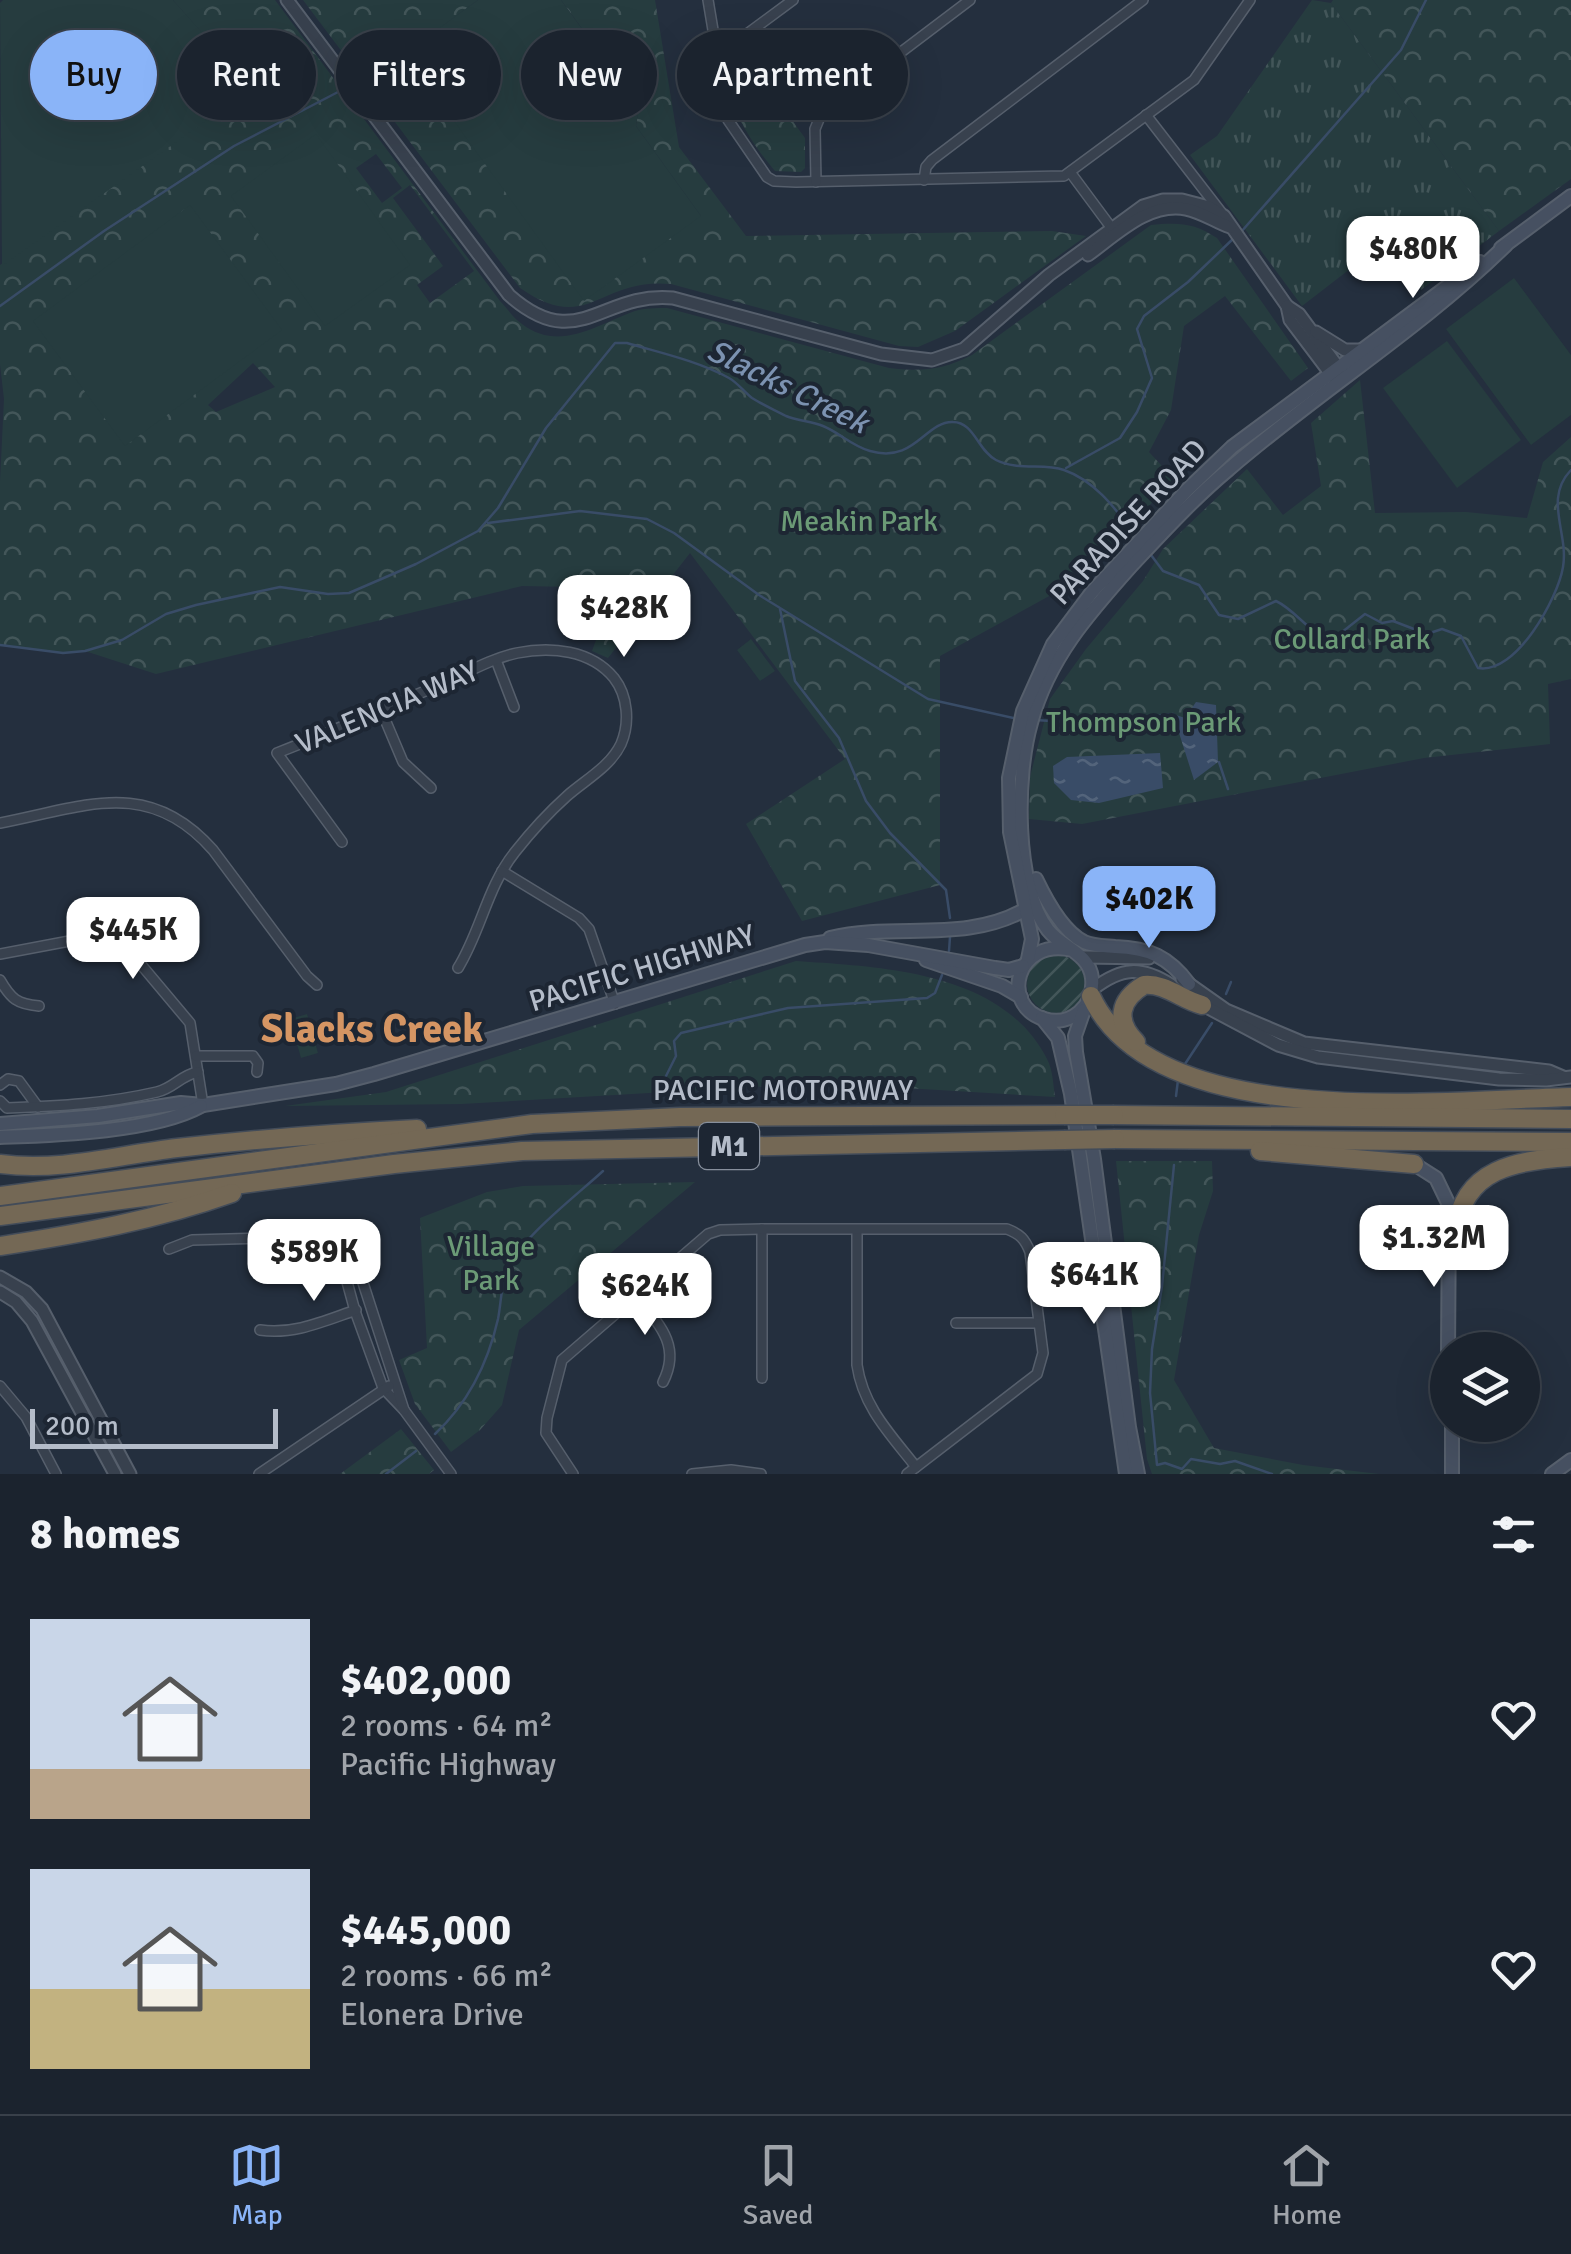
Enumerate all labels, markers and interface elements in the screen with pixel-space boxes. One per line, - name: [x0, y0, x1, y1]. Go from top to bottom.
- chip: Buy: [30, 30, 157, 120]
- chip: Rent: [177, 30, 316, 120]
- chip: Filters: [336, 30, 501, 120]
- chip: New: [521, 30, 657, 120]
- chip: Apartment: [677, 30, 908, 120]
- pin: $480K: [1343, 216, 1483, 301]
- text: $480K: [1369, 229, 1457, 268]
- water label: Slacks Creek: [701, 331, 877, 443]
- street label: PARADISE ROAD: [1042, 432, 1215, 613]
- park label: Meakin Park: [780, 503, 938, 540]
- pin: $428K: [554, 575, 694, 660]
- text: $428K: [580, 588, 668, 627]
- park label: Collard Park: [1274, 621, 1430, 658]
- street label: VALENCIA WAY: [290, 652, 484, 763]
- park label: Thompson Park: [1046, 704, 1242, 741]
- pin: $402K: [1079, 866, 1219, 951]
- text: $402K: [1105, 879, 1193, 918]
- pin: $445K: [63, 897, 203, 982]
- text: $445K: [89, 910, 177, 949]
- street label: PACIFIC HIGHWAY: [525, 917, 760, 1020]
- district label: Slacks Creek: [261, 1004, 483, 1054]
- street label: PACIFIC MOTORWAY: [653, 1072, 913, 1109]
- road number: M1: [699, 1123, 759, 1169]
- pin: $1.32M: [1353, 1205, 1515, 1290]
- text: $1.32M: [1382, 1218, 1486, 1257]
- pin: $589K: [244, 1219, 384, 1304]
- park label: Village Park: [447, 1228, 535, 1299]
- text: $589K: [270, 1232, 358, 1271]
- pin: $641K: [1024, 1242, 1164, 1327]
- pin: $624K: [575, 1253, 715, 1338]
- text: $641K: [1050, 1255, 1138, 1294]
- text: $624K: [601, 1266, 689, 1305]
- map controls: [1430, 1332, 1540, 1442]
- button: layers: [1430, 1332, 1540, 1442]
- scale bar: [30, 1404, 278, 1448]
- text: 200 m: [45, 1409, 119, 1443]
- icon: filters: [1486, 1507, 1541, 1562]
- text: 8 homes: [30, 1509, 180, 1560]
- text: $402,000: [340, 1655, 511, 1706]
- icon: home: [110, 1659, 230, 1779]
- icon: heart: [1486, 1692, 1541, 1747]
- text: 2 rooms · 64 m²: [340, 1706, 553, 1745]
- text: Pacific Highway: [340, 1745, 556, 1784]
- text: $445,000: [340, 1905, 511, 1956]
- icon: home: [110, 1909, 230, 2029]
- icon: heart: [1486, 1942, 1541, 1997]
- text: 2 rooms · 66 m²: [340, 1956, 553, 1995]
- text: Elonera Drive: [340, 1995, 524, 2034]
- tab: Map: [229, 2138, 284, 2232]
- tab: Saved: [743, 2138, 813, 2232]
- tab: Home: [1272, 2138, 1342, 2232]

